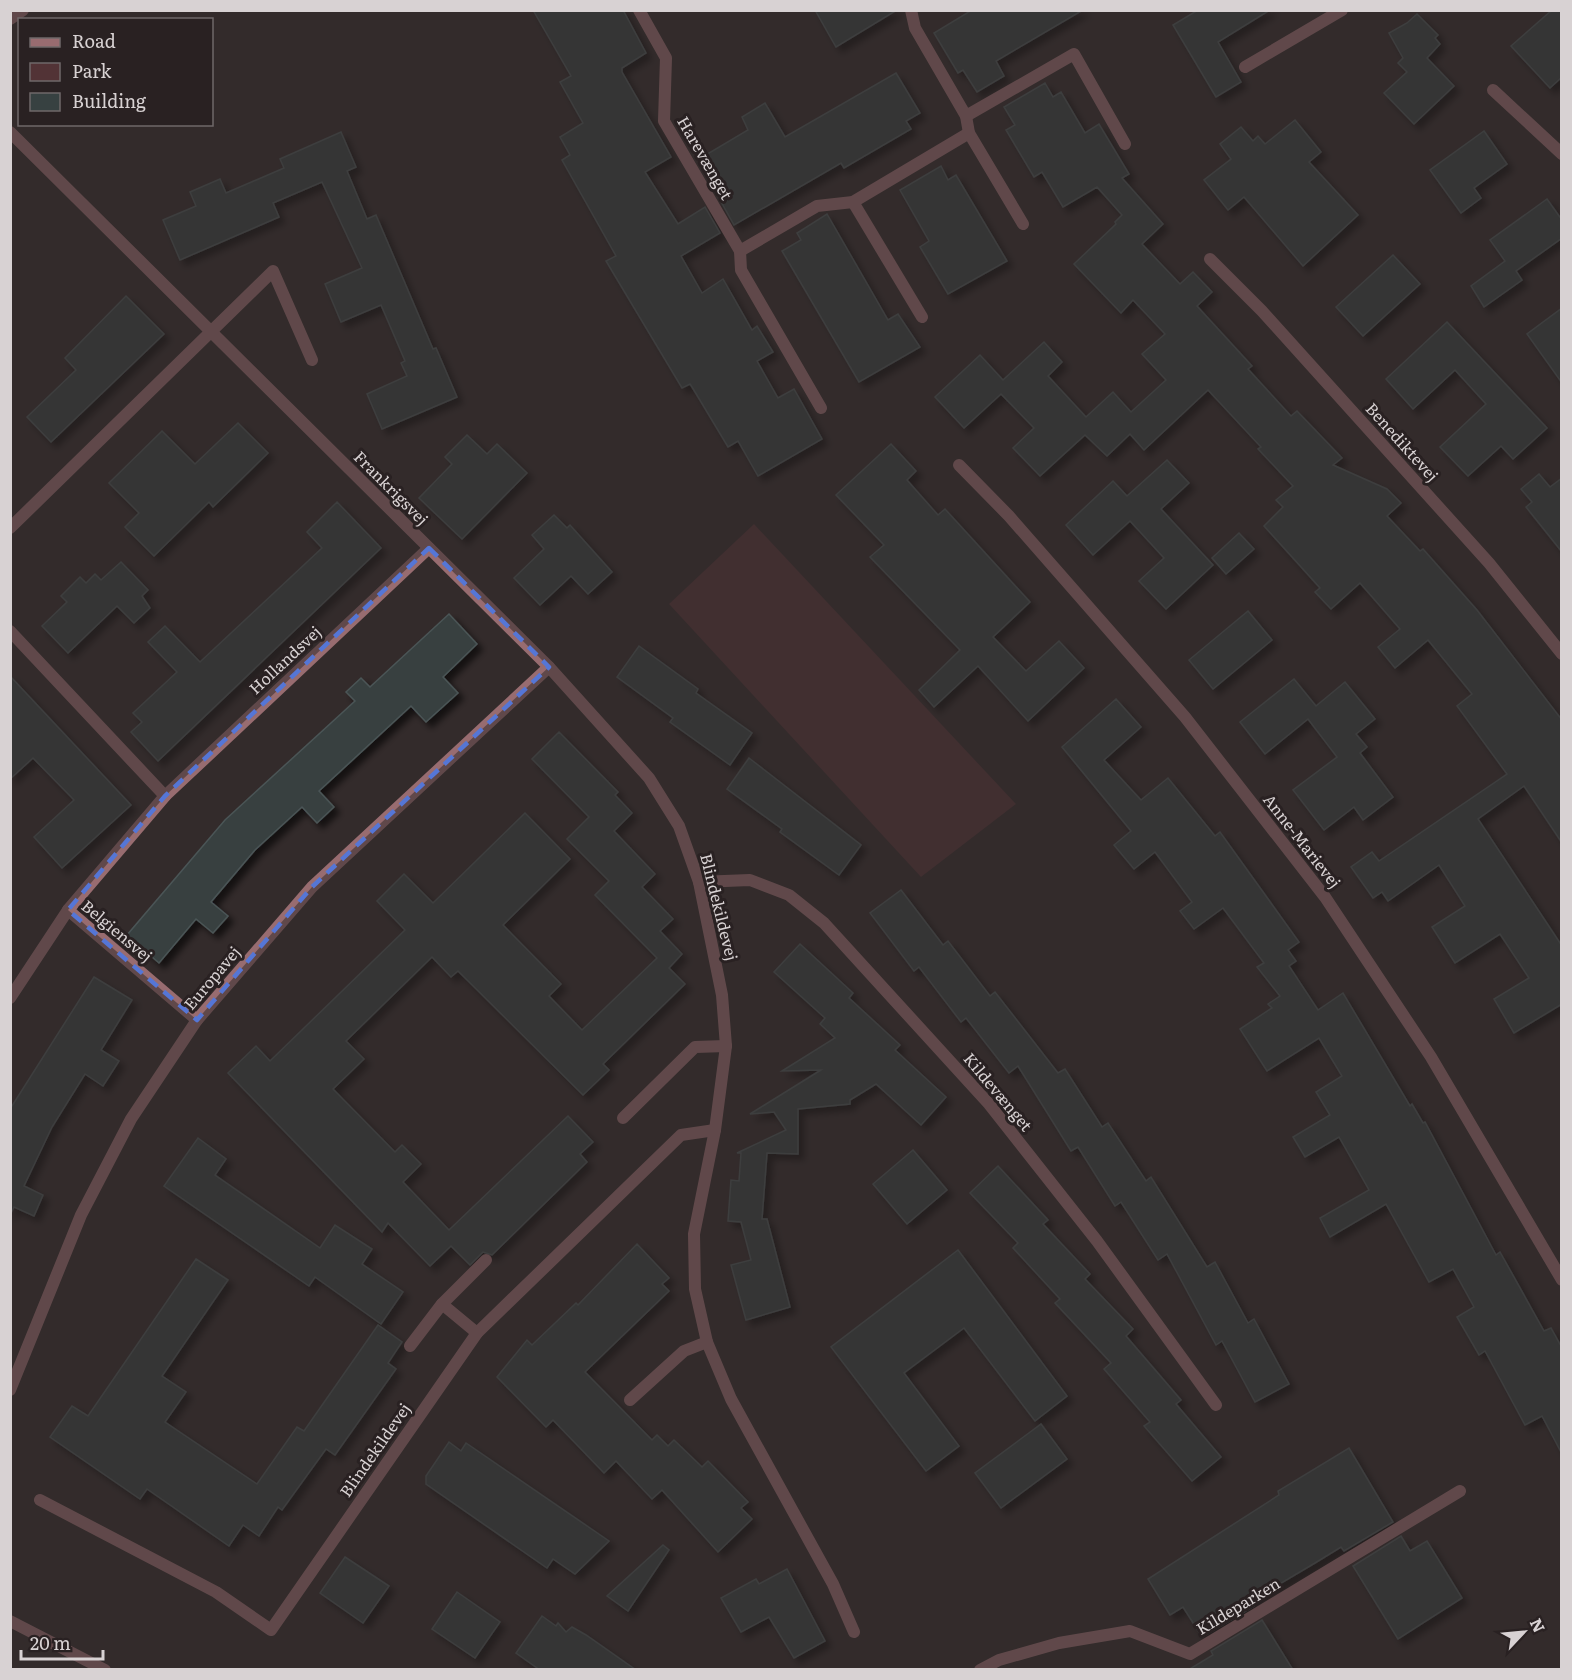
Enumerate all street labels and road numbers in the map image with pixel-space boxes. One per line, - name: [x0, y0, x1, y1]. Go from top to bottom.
- street label: Harevænget: [672, 111, 740, 204]
- street label: Benediktevej: [1361, 396, 1445, 486]
- street label: Frankrigsvej: [349, 445, 434, 530]
- street label: Hollandsvej: [243, 619, 326, 699]
- street label: Anne-Marievej: [1258, 788, 1347, 893]
- street label: Blindekildevej: [695, 851, 745, 963]
- street label: Belgiensvej: [77, 893, 158, 967]
- street label: Europavej: [177, 940, 245, 1015]
- street label: Kildevænget: [959, 1047, 1039, 1136]
- street label: Blindekildevej: [333, 1398, 415, 1501]
- street label: Kildeparken: [1191, 1570, 1284, 1640]

